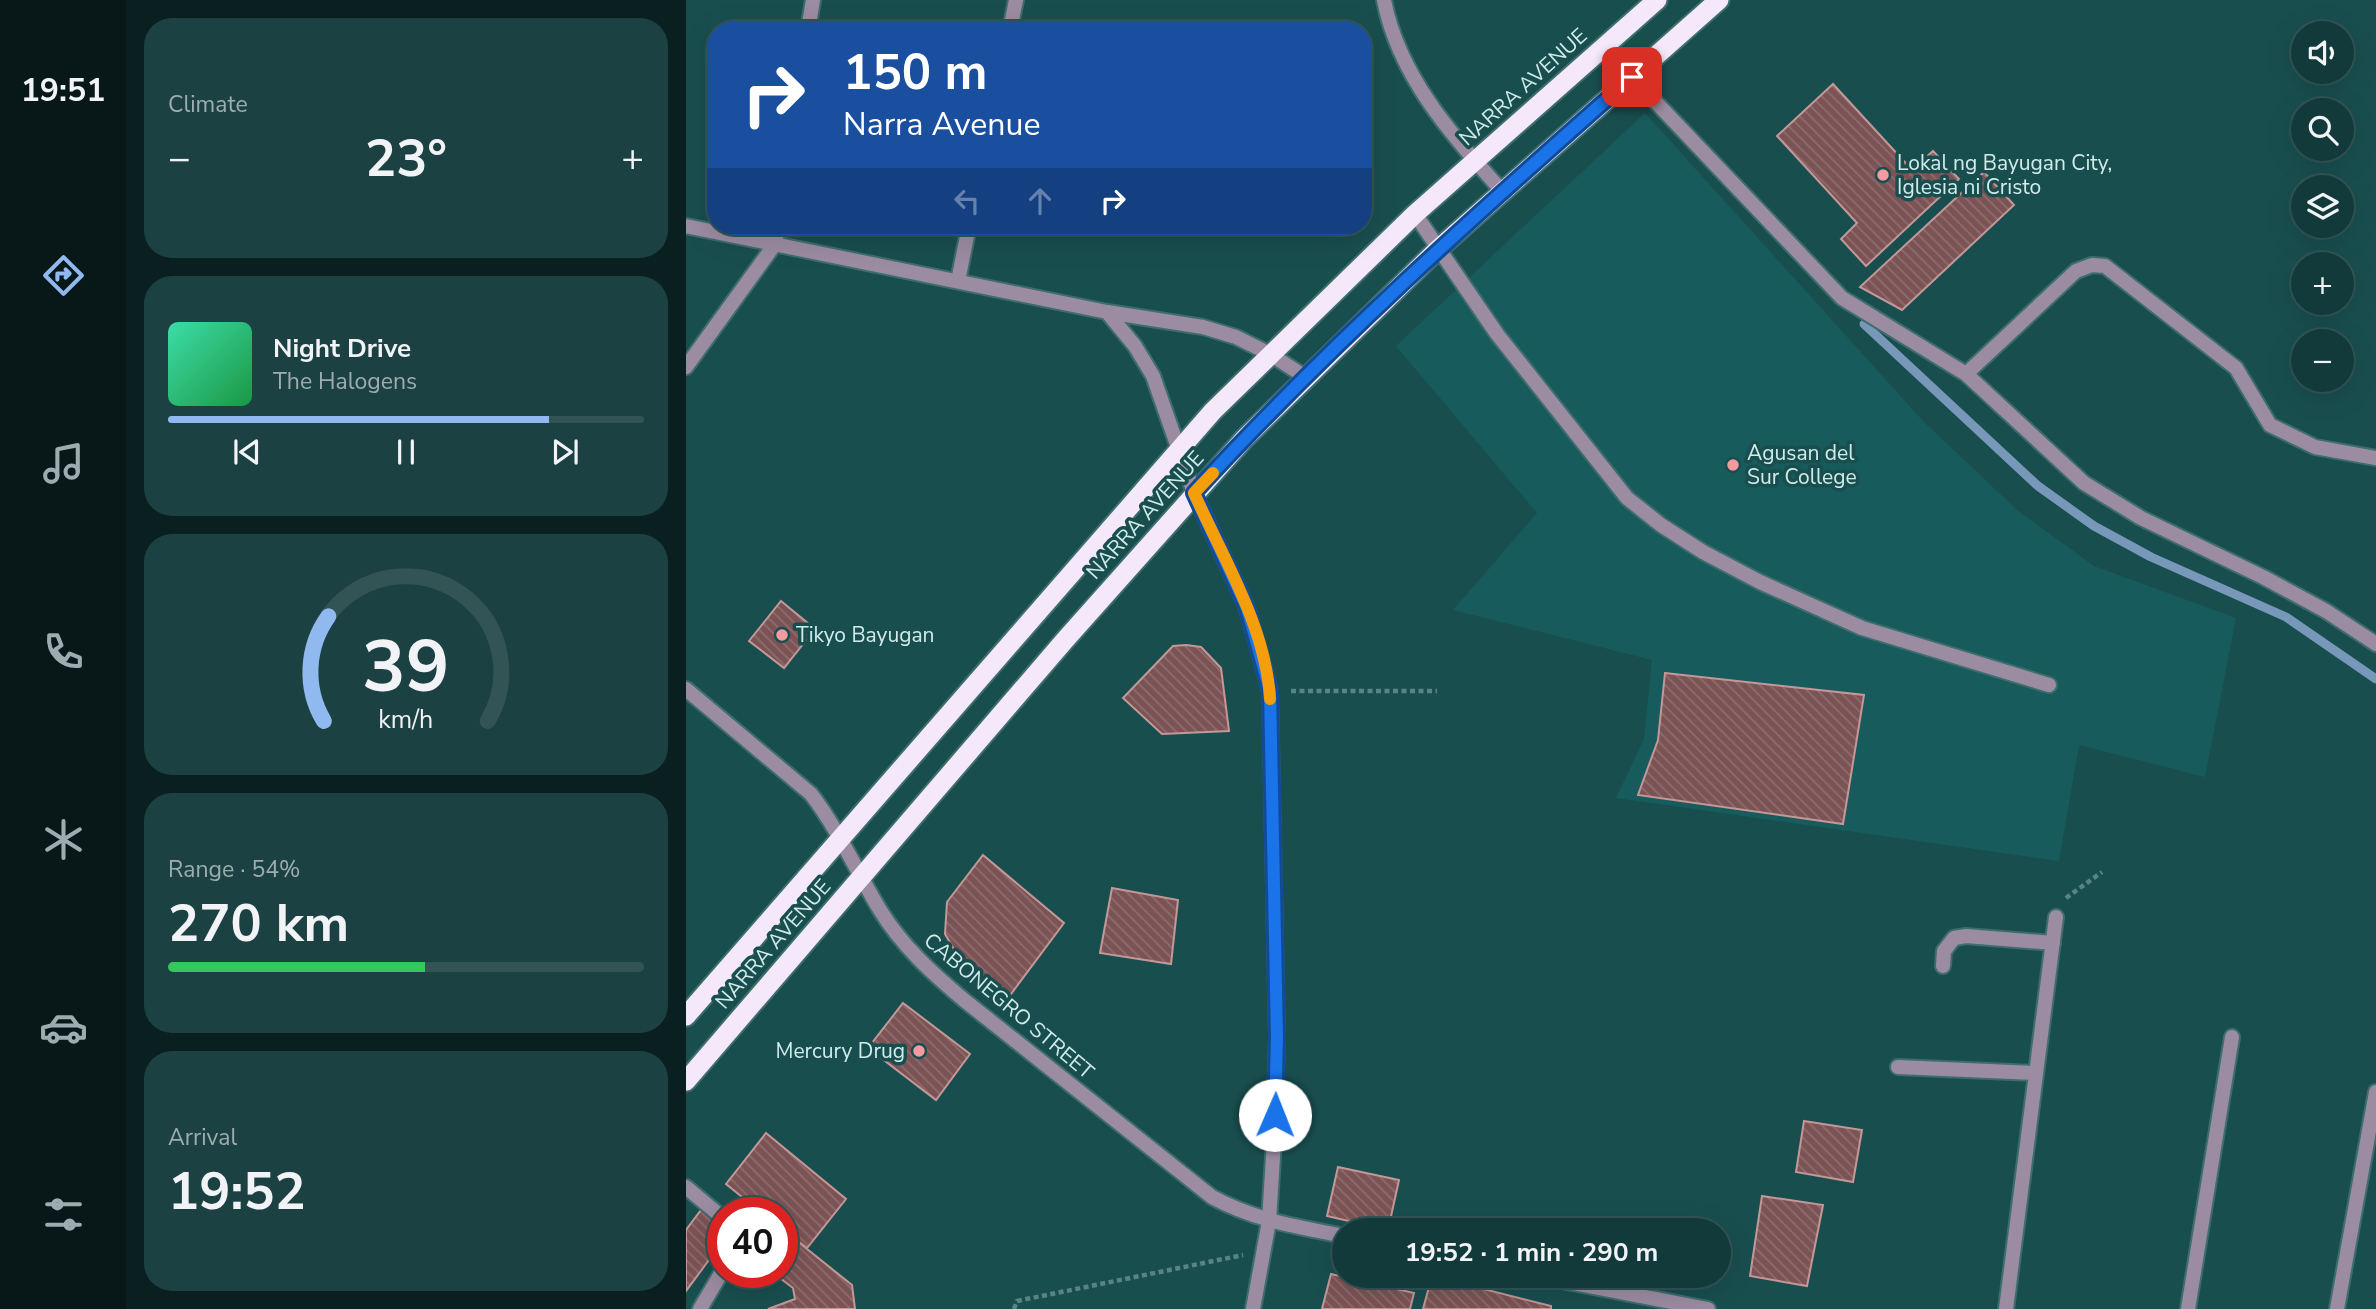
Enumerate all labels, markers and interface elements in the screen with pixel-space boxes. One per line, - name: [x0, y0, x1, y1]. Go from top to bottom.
- map controls: [2291, 21, 2354, 392]
- button: sound: [2291, 21, 2354, 84]
- street label: NARRA AVENUE: [1453, 22, 1593, 152]
- text: 150 m: [843, 39, 987, 106]
- pin: [1602, 47, 1662, 107]
- icon: right: [728, 49, 819, 140]
- icon: arrive: [1613, 58, 1651, 96]
- text: 19:51: [21, 69, 105, 112]
- text: Climate: [168, 89, 248, 120]
- button: search: [2291, 98, 2354, 161]
- text: Narra Avenue: [843, 103, 1040, 146]
- text: 23°: [365, 123, 447, 194]
- text: −: [168, 133, 191, 184]
- text: +: [621, 133, 644, 184]
- place label: Lokal ng Bayugan City, Iglesia ni Cristo: [1897, 149, 2112, 201]
- marker: Lokal ng Bayugan City, Iglesia ni Cristo: [1875, 167, 1891, 183]
- button: layers: [2291, 175, 2354, 238]
- icon: left: [948, 182, 986, 220]
- icon: ahead: [1021, 182, 1059, 220]
- icon: right: [1094, 182, 1132, 220]
- icon: directions: [39, 251, 88, 300]
- button: +: [2291, 252, 2354, 315]
- button: −: [2291, 329, 2354, 392]
- text: Night Drive: [273, 331, 411, 366]
- text: The Halogens: [273, 366, 417, 397]
- icon: previous: [228, 433, 266, 471]
- icon: pause: [387, 433, 425, 471]
- icon: next: [546, 433, 584, 471]
- icon: music: [39, 439, 88, 488]
- place label: Agusan del Sur College: [1747, 439, 1857, 491]
- street label: NARRA AVENUE: [1080, 445, 1210, 585]
- marker: Agusan del Sur College: [1725, 457, 1741, 473]
- text: 39: [362, 617, 450, 717]
- place label: Tikyo Bayugan: [796, 621, 935, 649]
- icon: phone: [39, 627, 88, 676]
- marker: Tikyo Bayugan: [774, 627, 790, 643]
- text: km/h: [378, 702, 434, 736]
- icon: climate: [39, 815, 88, 864]
- text: Range · 54%: [168, 854, 300, 885]
- street label: NARRA AVENUE: [709, 873, 837, 1015]
- text: 270 km: [168, 888, 349, 959]
- street label: CABONEGRO STREET: [918, 927, 1100, 1086]
- icon: car: [39, 1003, 88, 1052]
- place label: Mercury Drug: [775, 1037, 905, 1065]
- marker: Mercury Drug: [911, 1043, 927, 1059]
- position arrow: [1238, 1078, 1312, 1152]
- text: Arrival: [168, 1122, 237, 1153]
- text: 19:52: [168, 1156, 306, 1227]
- icon: filters: [39, 1190, 88, 1239]
- speed limit sign: 40: [707, 1197, 798, 1288]
- text: 19:52 · 1 min · 290 m: [1405, 1235, 1658, 1270]

